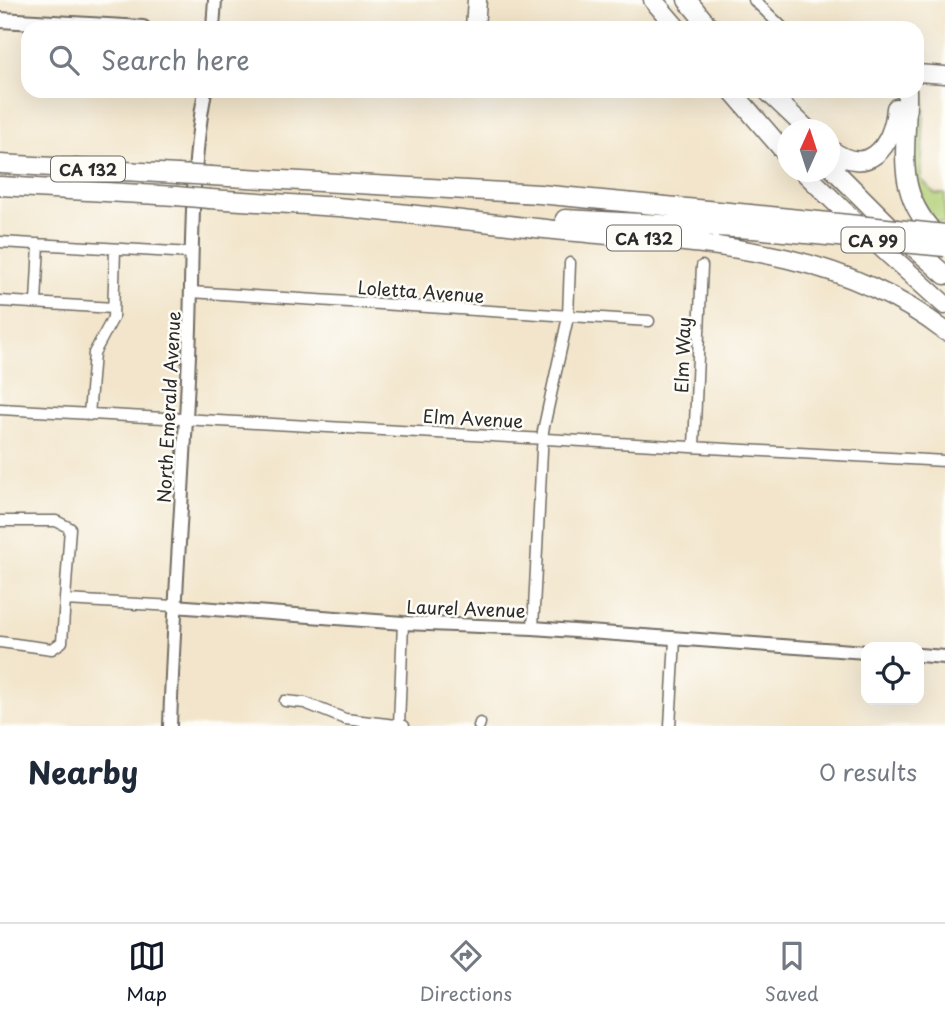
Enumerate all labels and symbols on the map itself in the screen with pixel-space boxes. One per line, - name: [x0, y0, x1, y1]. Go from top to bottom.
- north arrow: [777, 119, 840, 182]
- road number: CA 132: [51, 156, 125, 182]
- road number: CA 132: [607, 226, 681, 250]
- road number: CA 99: [842, 228, 904, 252]
- street label: Loletta Avenue: [357, 273, 485, 309]
- street label: North Emerald Avenue: [149, 310, 187, 504]
- street label: Elm Way: [667, 316, 697, 394]
- street label: Elm Avenue: [422, 402, 524, 434]
- street label: Laurel Avenue: [406, 592, 526, 624]

